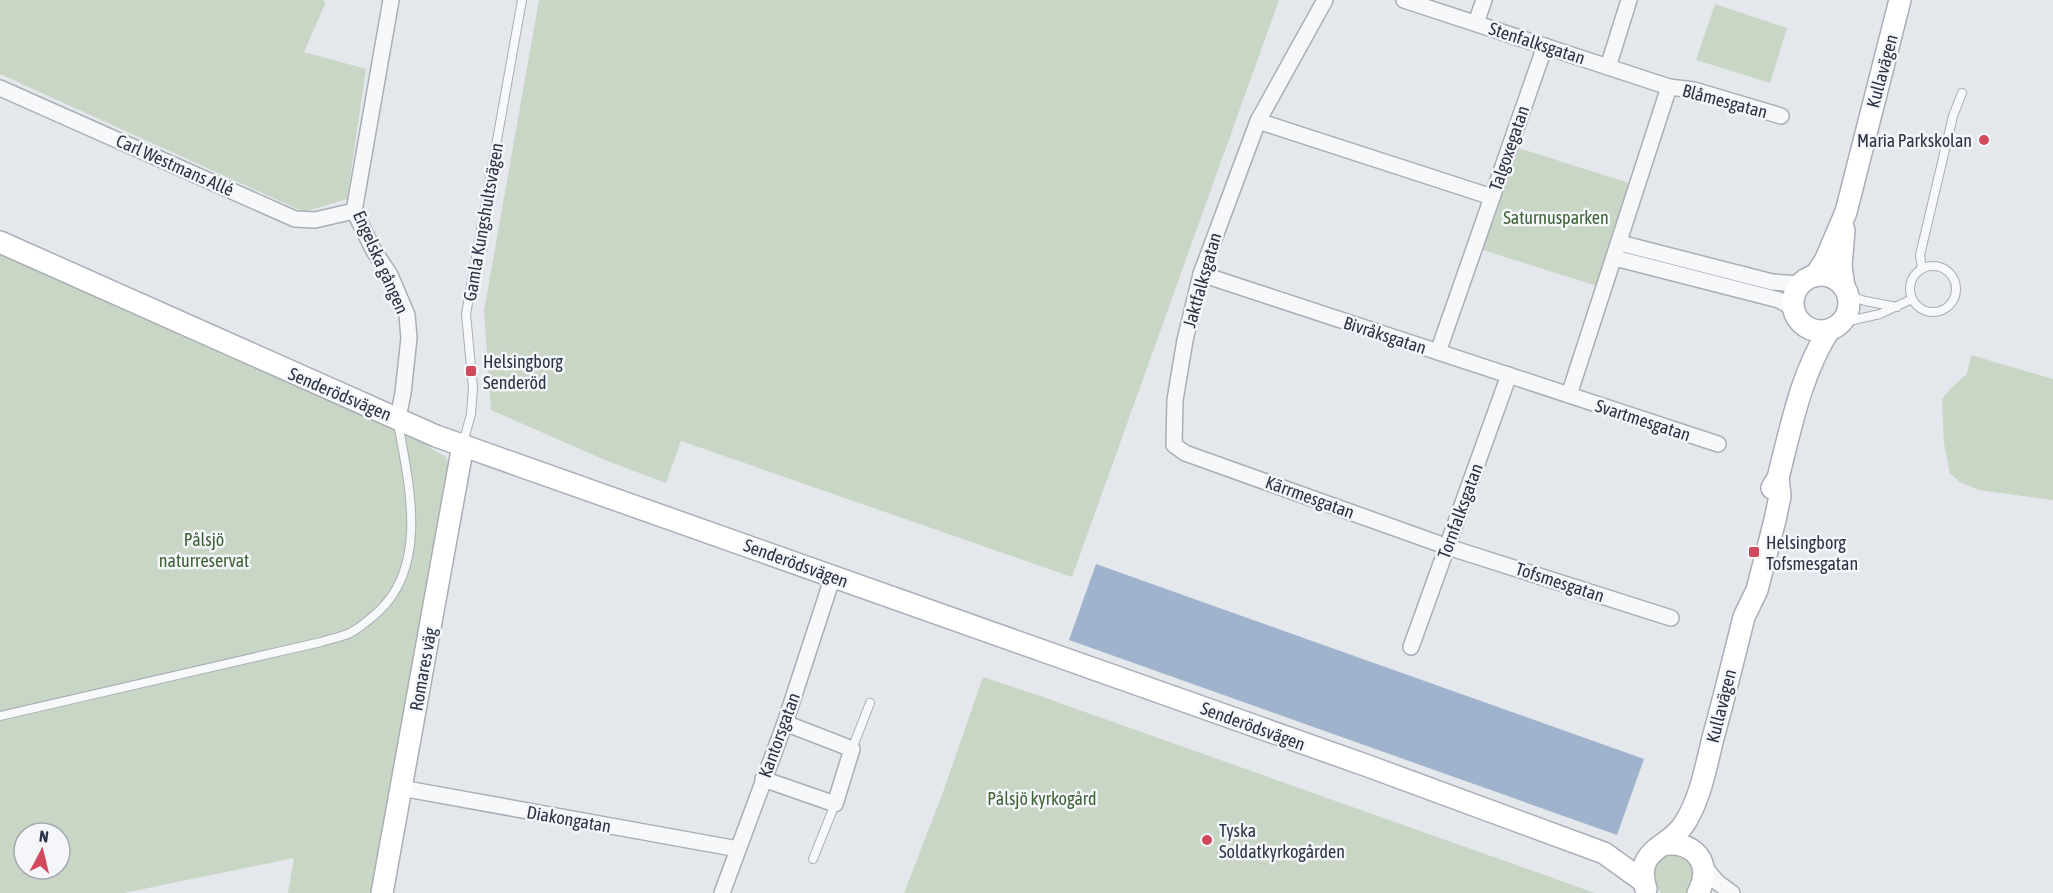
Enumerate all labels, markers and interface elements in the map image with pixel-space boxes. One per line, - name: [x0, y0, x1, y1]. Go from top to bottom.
- street label: Stenfalksgatan: [1486, 18, 1588, 68]
- street label: Kullavägen: [1862, 32, 1902, 110]
- street label: Blåmesgatan: [1680, 80, 1770, 122]
- street label: Talgoxegatan: [1485, 103, 1533, 193]
- street label: Carl Westmans Allé: [113, 130, 237, 200]
- place label: Maria Parkskolan: [1857, 130, 1972, 151]
- marker: Maria Parkskolan: [1977, 133, 1991, 147]
- street label: Gamla Kungshultsvägen: [459, 141, 507, 303]
- street label: Engelska gången: [349, 207, 413, 317]
- park label: Saturnusparken: [1503, 207, 1609, 228]
- street label: Jaktfalksgatan: [1178, 230, 1226, 330]
- street label: Bivråksgatan: [1341, 312, 1429, 358]
- place label: Helsingborg Senderöd: [483, 351, 563, 393]
- street label: Senderödsvägen: [285, 363, 395, 425]
- marker: Helsingborg Senderöd: [464, 364, 478, 378]
- street label: Svartmesgatan: [1593, 395, 1693, 445]
- street label: Tornfalksgatan: [1433, 461, 1487, 561]
- street label: Kärrmesgatan: [1263, 471, 1357, 523]
- park label: Pålsjö naturreservat: [159, 529, 249, 571]
- place label: Helsingborg Tofsmesgatan: [1766, 532, 1858, 574]
- street label: Senderödsvägen: [741, 534, 851, 592]
- marker: Helsingborg Tofsmesgatan: [1747, 545, 1761, 559]
- street label: Tofsmesgatan: [1513, 558, 1607, 606]
- street label: Romares väg: [405, 625, 441, 712]
- street label: Kullavägen: [1702, 667, 1740, 745]
- street label: Kantorsgatan: [754, 690, 804, 780]
- street label: Senderödsvägen: [1198, 697, 1308, 755]
- park label: Pålsjö kyrkogård: [987, 788, 1097, 809]
- street label: Diakongatan: [525, 801, 613, 837]
- place label: Tyska Soldatkyrkogården: [1219, 820, 1345, 862]
- north arrow: [12, 821, 72, 881]
- text: N: [38, 827, 50, 846]
- marker: Tyska Soldatkyrkogården: [1200, 833, 1214, 847]

